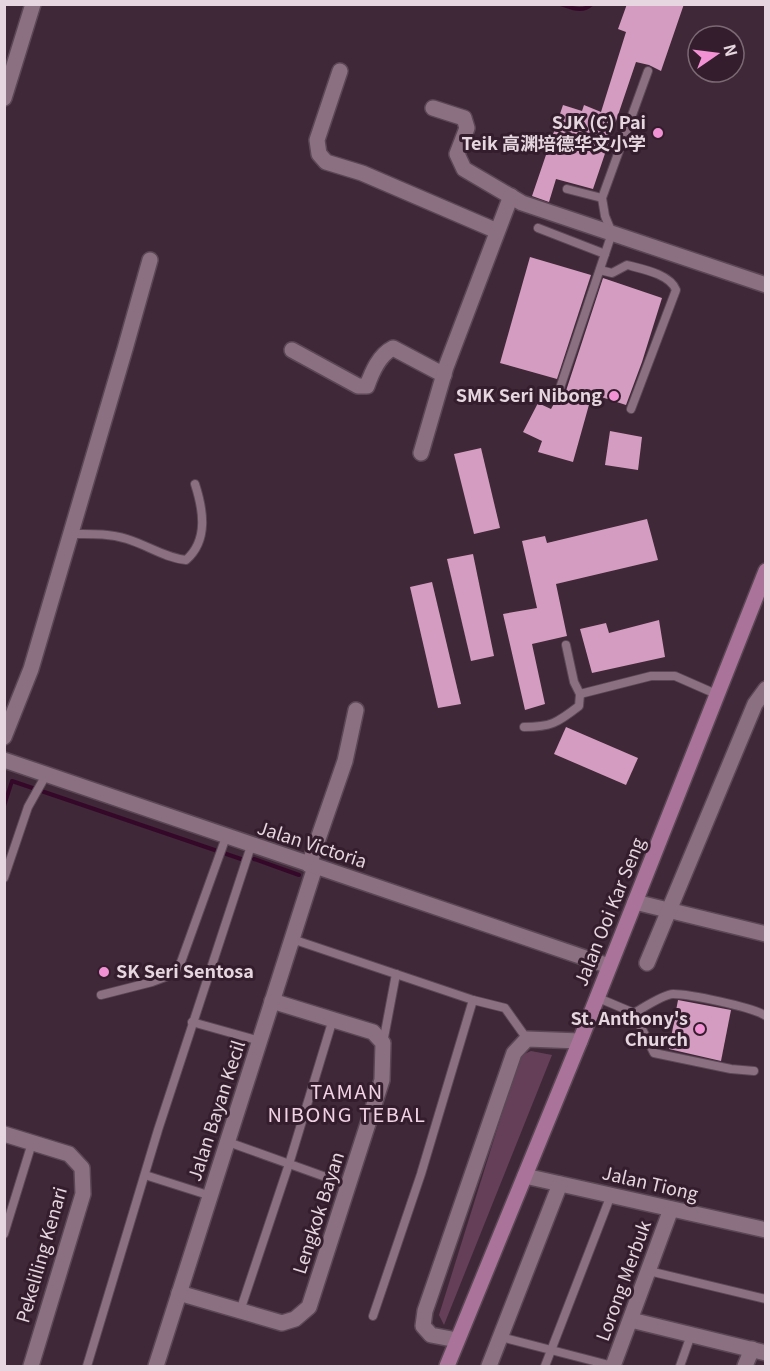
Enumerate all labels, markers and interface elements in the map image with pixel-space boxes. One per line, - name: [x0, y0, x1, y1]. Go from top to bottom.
- north arrow: [686, 24, 746, 84]
- text: N: [718, 41, 745, 59]
- place label: SJK (C) Pai Teik 高渊培德华文小学: [461, 108, 646, 155]
- marker: SJK (C) Pai Teik 高渊培德华文小学: [651, 126, 665, 140]
- place label: SMK Seri Nibong: [456, 381, 602, 407]
- marker: SMK Seri Nibong: [607, 389, 621, 403]
- street label: Jalan Victoria: [255, 813, 371, 873]
- street label: Jalan Ooi Kar Seng: [567, 833, 650, 989]
- place label: SK Seri Sentosa: [116, 957, 254, 983]
- marker: SK Seri Sentosa: [97, 965, 111, 979]
- place label: St. Anthony's Church: [571, 1004, 688, 1051]
- marker: St. Anthony's Church: [693, 1022, 707, 1036]
- street label: Jalan Bayan Kecil: [180, 1037, 250, 1184]
- district label: TAMAN NIBONG TEBAL: [268, 1076, 426, 1128]
- street label: Lengkok Bayan: [285, 1148, 349, 1277]
- street label: Jalan Tiong: [600, 1158, 701, 1206]
- street label: Pekeliling Kenari: [8, 1184, 72, 1325]
- street label: Lorong Merbuk: [588, 1216, 656, 1344]

